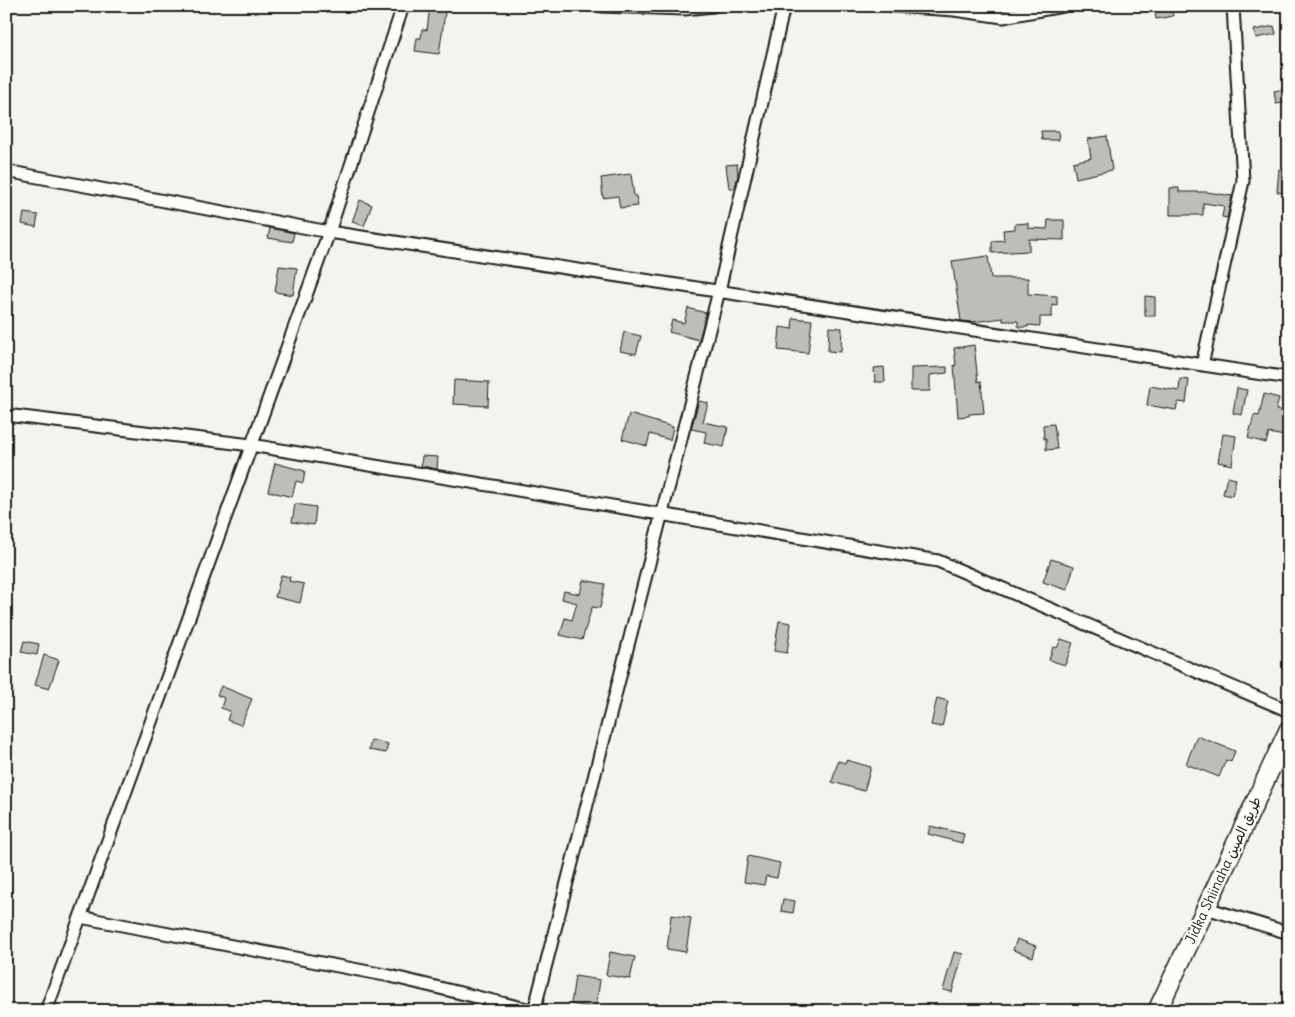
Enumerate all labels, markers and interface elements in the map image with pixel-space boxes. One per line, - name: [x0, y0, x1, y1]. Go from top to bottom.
- street label: Jidka Shiinaha طريق الصين: [1181, 793, 1265, 947]

